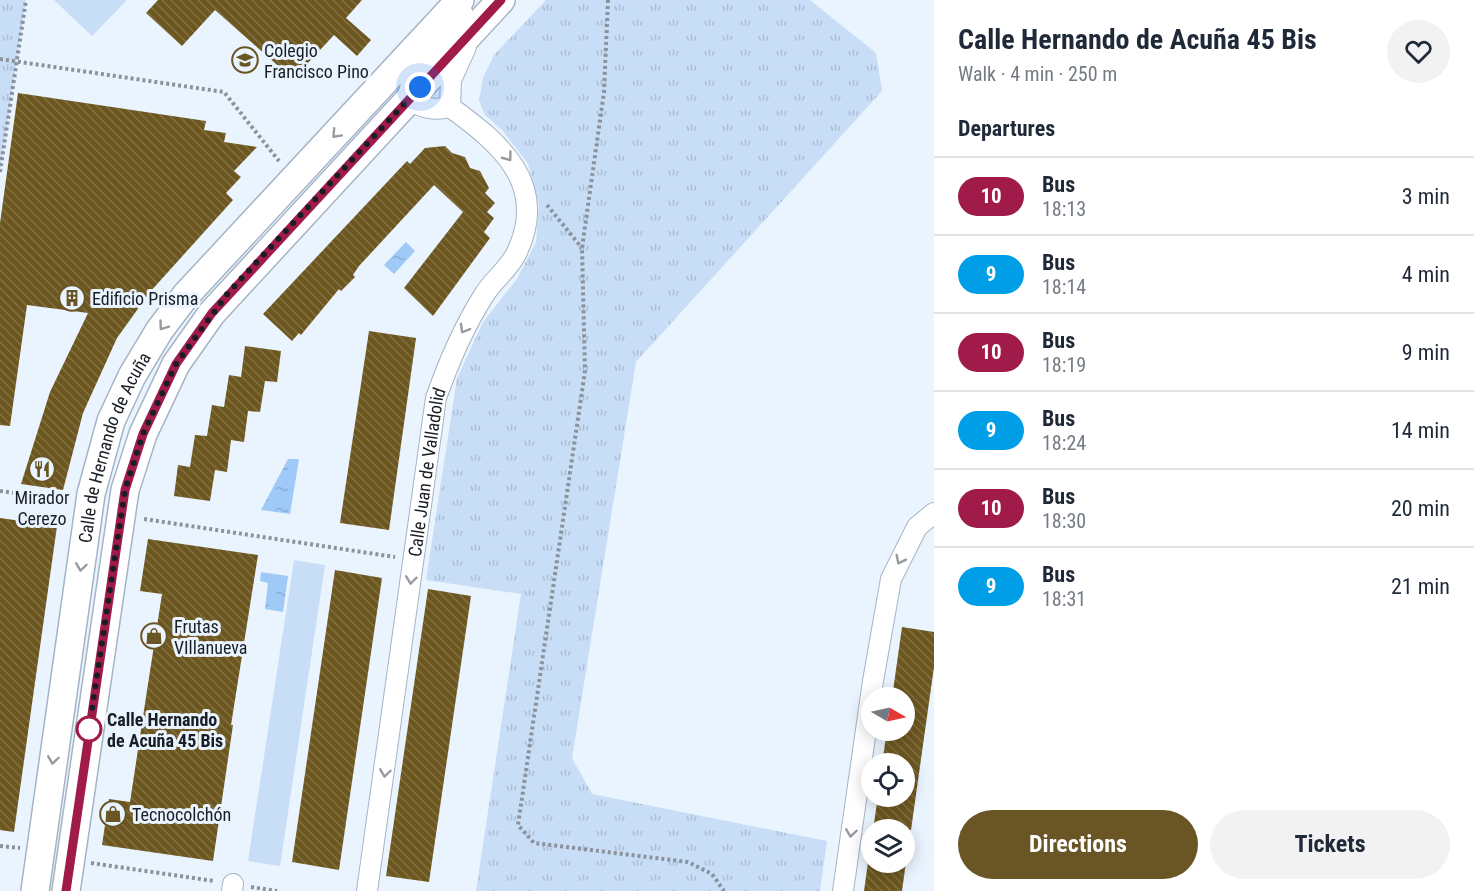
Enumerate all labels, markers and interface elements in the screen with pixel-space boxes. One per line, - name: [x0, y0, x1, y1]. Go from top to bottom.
- button: heart: [1387, 20, 1450, 83]
- text: Calle Hernando de Acuña 45 Bis: [958, 23, 1317, 56]
- place label: Colegio Francisco Pino: [264, 40, 369, 82]
- school or university icon: Colegio Francisco Pino: [230, 45, 260, 75]
- text: Walk · 4 min · 250 m: [958, 62, 1117, 86]
- your location: [405, 72, 435, 102]
- text: Departures: [958, 116, 1055, 141]
- one-way arrow: [332, 127, 343, 138]
- one-way arrow: [501, 151, 512, 162]
- text: Bus: [1042, 172, 1075, 197]
- text: 10: [980, 184, 1002, 208]
- text: 3 min: [1402, 184, 1450, 209]
- text: 18:13: [1042, 197, 1086, 221]
- text: Bus: [1042, 250, 1075, 275]
- text: 9: [986, 262, 996, 286]
- text: 4 min: [1402, 262, 1450, 287]
- text: 18:14: [1042, 275, 1086, 299]
- building icon: Edificio Prisma: [57, 283, 87, 313]
- place label: Edificio Prisma: [92, 288, 198, 309]
- one-way arrow: [159, 319, 170, 330]
- one-way arrow: [459, 323, 471, 334]
- text: Bus: [1042, 328, 1075, 353]
- text: 10: [980, 340, 1002, 364]
- text: 9 min: [1402, 340, 1450, 365]
- street label: Calle de Hernando de Acuña: [74, 348, 154, 544]
- text: 18:19: [1042, 353, 1086, 377]
- street label: Calle Juan de Valladolid: [403, 385, 449, 558]
- text: Bus: [1042, 406, 1075, 431]
- text: 9: [986, 418, 996, 442]
- text: 14 min: [1391, 418, 1450, 443]
- text: 18:24: [1042, 431, 1086, 455]
- restaurant icon: Mirador Cerezo: [27, 454, 57, 484]
- text: Bus: [1042, 484, 1075, 509]
- place label: Mirador Cerezo: [15, 487, 70, 529]
- text: 10: [980, 496, 1002, 520]
- text: 20 min: [1391, 496, 1450, 521]
- text: 18:30: [1042, 509, 1086, 533]
- one-way arrow: [896, 553, 908, 564]
- one-way arrow: [75, 562, 87, 571]
- text: Bus: [1042, 562, 1075, 587]
- text: 9: [986, 574, 996, 598]
- text: 21 min: [1391, 574, 1450, 599]
- one-way arrow: [405, 576, 417, 585]
- text: 18:31: [1042, 587, 1086, 611]
- place label: Frutas VIllanueva: [174, 616, 247, 658]
- shop icon: Frutas VIllanueva: [139, 621, 169, 651]
- north arrow: [861, 687, 915, 741]
- map controls: [861, 687, 915, 873]
- place label: Calle Hernando de Acuña 45 Bis: [107, 709, 223, 751]
- marker: Calle Hernando de Acuña 45 Bis: [76, 716, 102, 742]
- button: locate: [861, 753, 915, 807]
- one-way arrow: [48, 755, 60, 764]
- one-way arrow: [379, 769, 391, 778]
- shop icon: Tecnocolchón: [98, 799, 128, 829]
- place label: Tecnocolchón: [132, 804, 231, 825]
- button: Directions: [958, 810, 1198, 879]
- button: Tickets: [1210, 810, 1450, 879]
- button: layers: [861, 819, 915, 873]
- one-way arrow: [846, 829, 858, 838]

